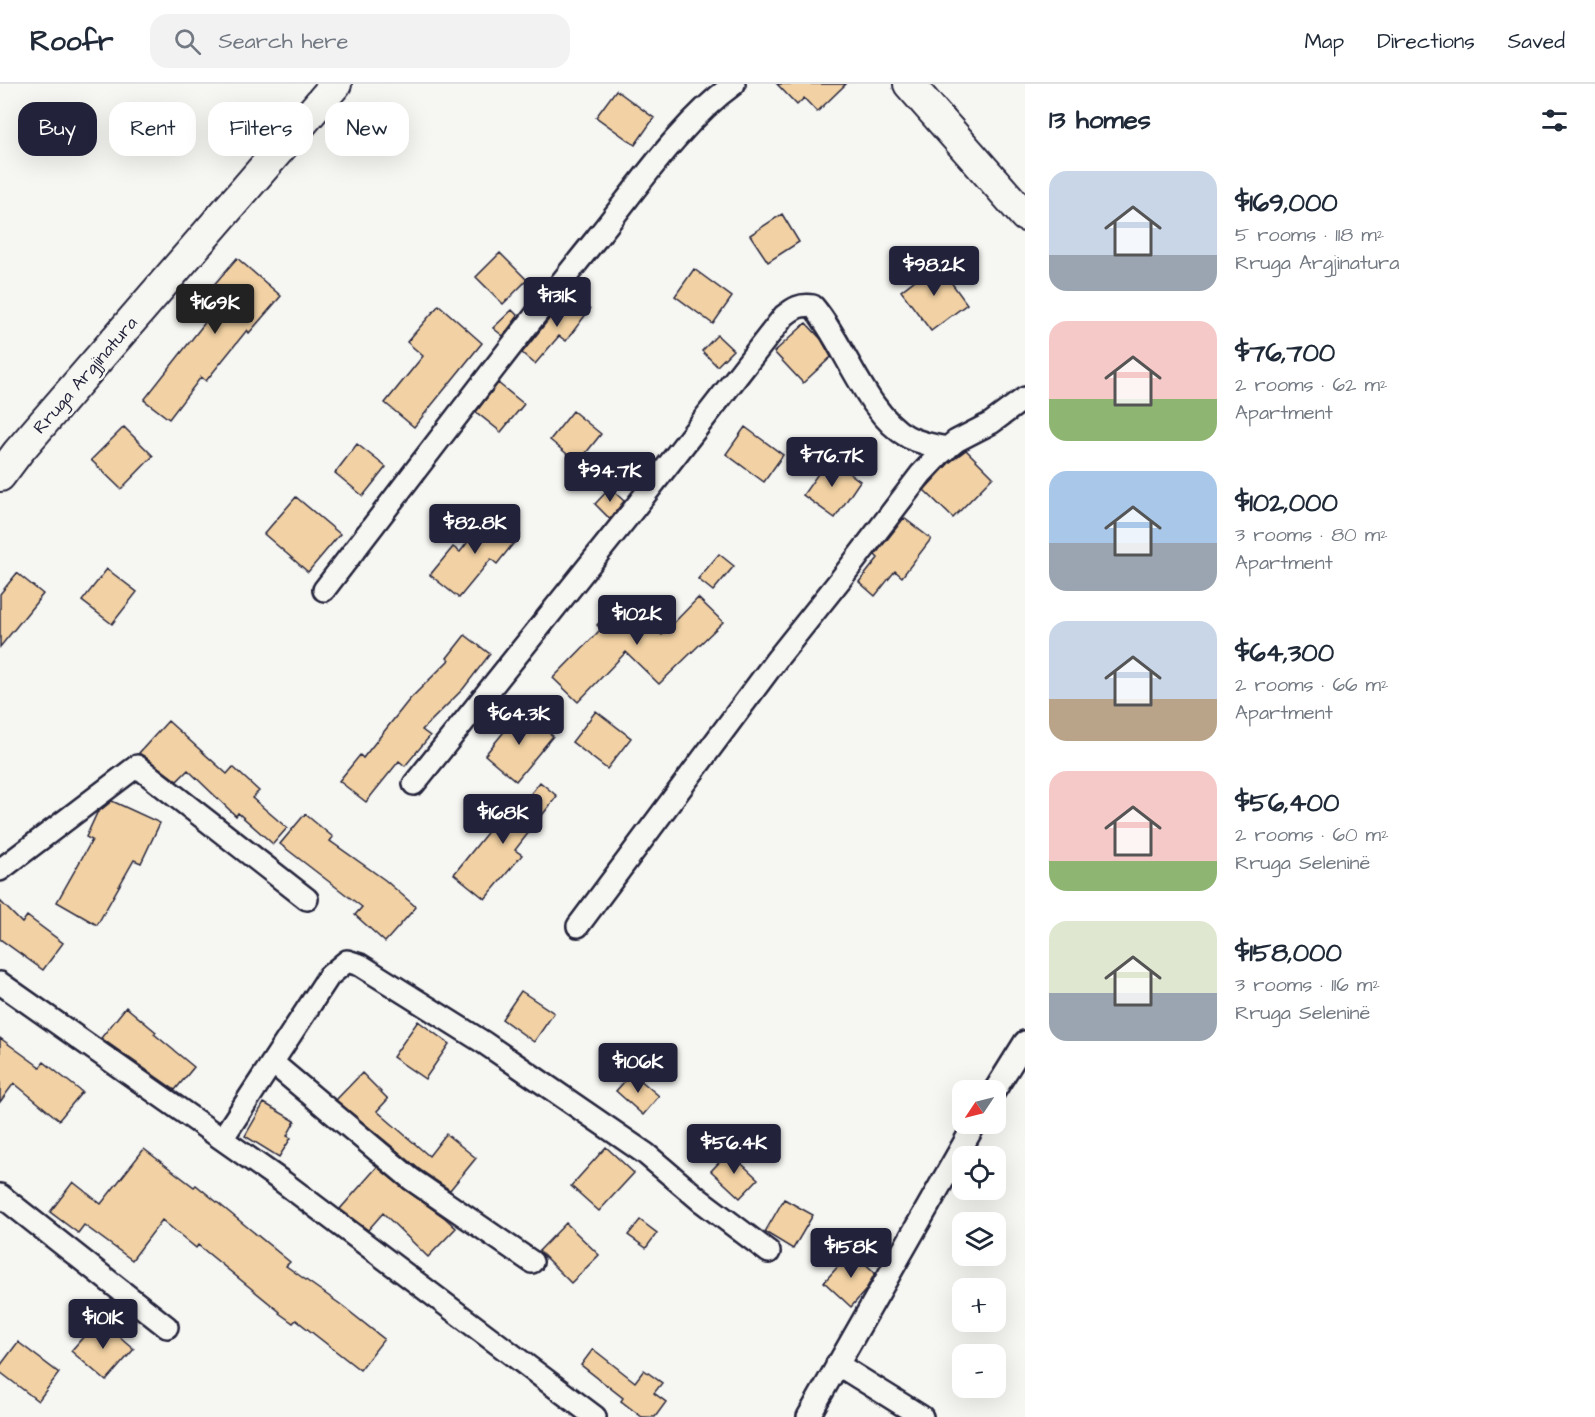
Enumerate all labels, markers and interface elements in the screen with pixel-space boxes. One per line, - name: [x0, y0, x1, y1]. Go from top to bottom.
- search box: [150, 14, 570, 68]
- text: Roofr: [30, 22, 114, 61]
- icon: search: [171, 25, 204, 58]
- text: Search here: [219, 26, 348, 57]
- text: Map: [1304, 27, 1344, 56]
- text: Directions: [1377, 27, 1475, 56]
- text: Saved: [1508, 27, 1565, 56]
- chip: Buy: [18, 102, 97, 156]
- chip: Rent: [109, 102, 196, 156]
- chip: Filters: [208, 102, 313, 156]
- chip: New: [325, 102, 409, 156]
- text: 13 homes: [1049, 102, 1151, 138]
- icon: filters: [1538, 104, 1571, 137]
- text: $169,000: [1235, 185, 1338, 221]
- icon: home: [1097, 195, 1169, 267]
- text: 5 rooms · 118 m²: [1235, 221, 1384, 249]
- pin: $98.2K: [885, 246, 983, 297]
- text: Rruga Argjinatura: [1235, 249, 1399, 277]
- text: $98.2K: [903, 251, 965, 279]
- pin: $131K: [515, 277, 599, 328]
- text: $131K: [538, 282, 576, 310]
- pin: $169K: [173, 284, 257, 335]
- text: $169K: [190, 289, 240, 317]
- street label: Rruga Argjinatura: [27, 311, 144, 440]
- text: $76,700: [1235, 335, 1335, 371]
- icon: home: [1097, 345, 1169, 417]
- text: 2 rooms · 62 m²: [1235, 371, 1387, 399]
- text: Apartment: [1235, 399, 1333, 427]
- pin: $76.7K: [783, 437, 881, 488]
- text: $76.7K: [800, 442, 864, 470]
- pin: $94.7K: [561, 452, 659, 503]
- text: $94.7K: [578, 457, 642, 485]
- text: $102,000: [1235, 485, 1338, 521]
- icon: home: [1097, 495, 1169, 567]
- pin: $82.8K: [426, 504, 524, 555]
- text: $82.8K: [443, 509, 507, 537]
- text: 3 rooms · 80 m²: [1235, 521, 1388, 549]
- text: Apartment: [1235, 549, 1333, 577]
- pin: $102K: [595, 595, 679, 646]
- text: $102K: [612, 600, 662, 628]
- text: $64,300: [1235, 635, 1334, 671]
- icon: home: [1097, 645, 1169, 717]
- text: 2 rooms · 66 m²: [1235, 671, 1389, 699]
- pin: $64.3K: [470, 695, 568, 746]
- text: Apartment: [1235, 699, 1333, 727]
- text: $64.3K: [488, 700, 550, 728]
- text: $56,400: [1235, 785, 1339, 821]
- pin: $168K: [461, 794, 545, 845]
- icon: home: [1097, 795, 1169, 867]
- text: $168K: [477, 799, 529, 827]
- text: 2 rooms · 60 m²: [1235, 821, 1389, 849]
- text: Rruga Seleninë: [1235, 849, 1370, 877]
- text: $158,000: [1235, 935, 1342, 971]
- icon: home: [1097, 945, 1169, 1017]
- text: 3 rooms · 116 m²: [1235, 971, 1380, 999]
- text: Rruga Seleninë: [1235, 999, 1370, 1027]
- pin: $106K: [596, 1043, 680, 1094]
- text: $106K: [613, 1048, 663, 1076]
- north arrow: [952, 1080, 1006, 1134]
- map controls: [952, 1080, 1006, 1398]
- pin: $56.4K: [685, 1124, 783, 1175]
- text: $56.4K: [701, 1129, 767, 1157]
- button: locate: [952, 1146, 1006, 1200]
- button: layers: [952, 1212, 1006, 1266]
- pin: $158K: [809, 1228, 893, 1279]
- text: $158K: [825, 1233, 877, 1261]
- button: +: [952, 1278, 1006, 1332]
- pin: $101K: [61, 1299, 145, 1350]
- text: $101K: [83, 1304, 123, 1332]
- button: −: [952, 1344, 1006, 1398]

